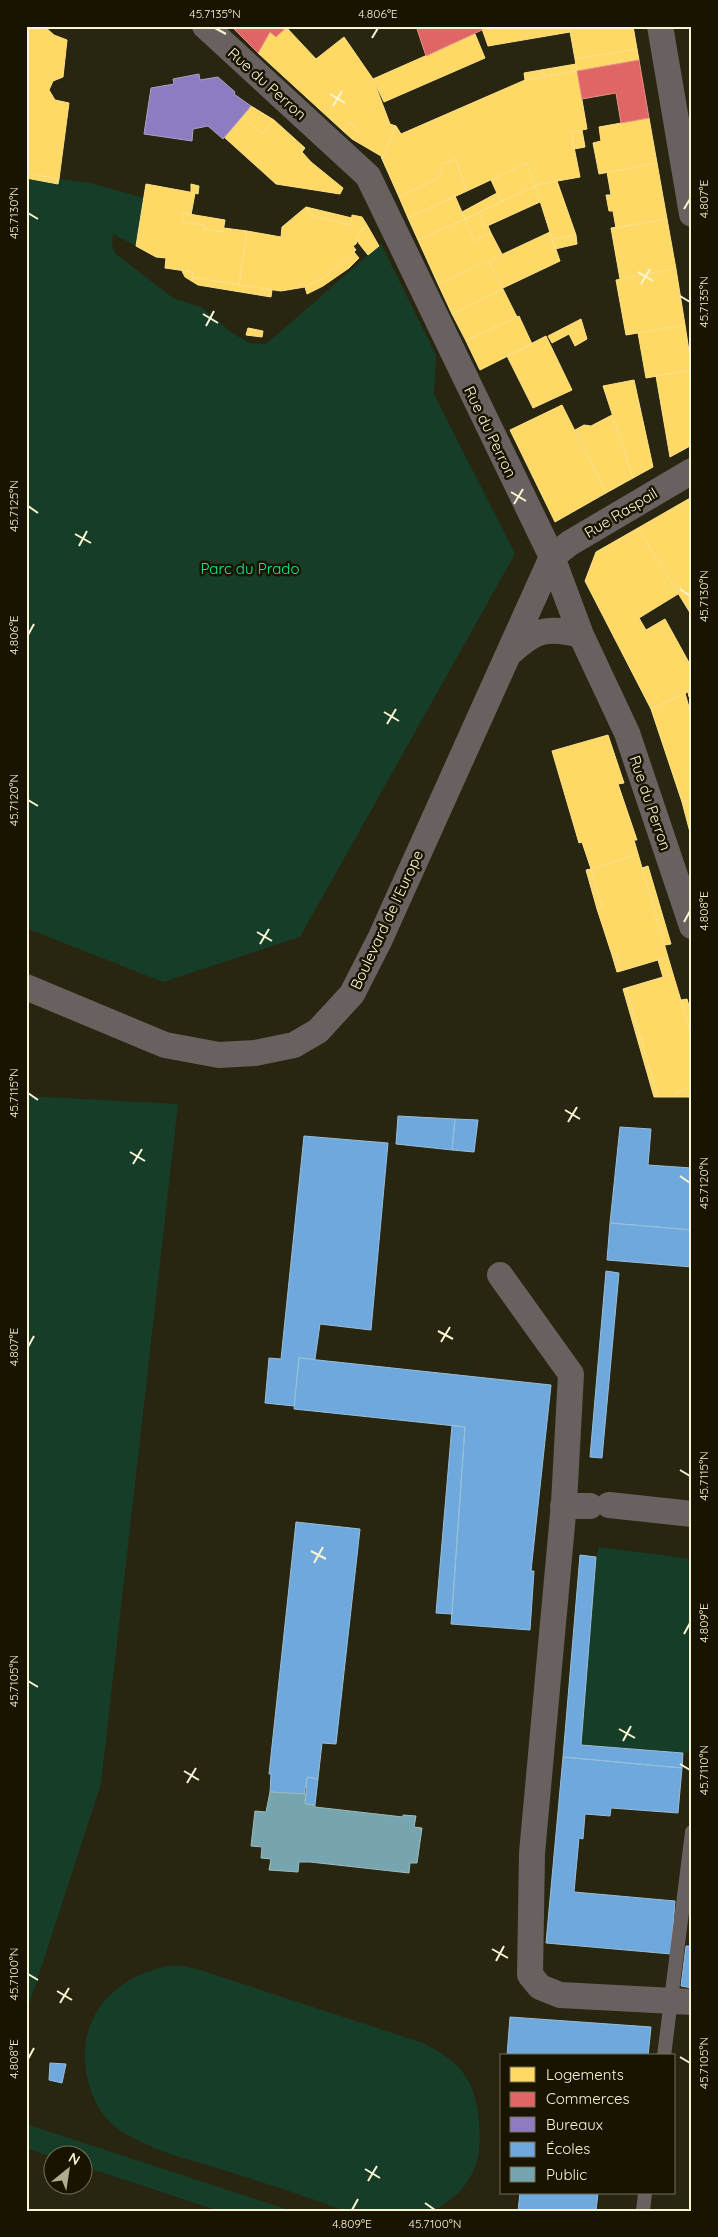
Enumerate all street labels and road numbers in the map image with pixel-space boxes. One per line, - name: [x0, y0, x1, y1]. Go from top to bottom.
- street label: Rue du Perron: [224, 43, 311, 124]
- street label: Rue du Perron: [460, 383, 521, 481]
- street label: Rue Raspail: [581, 483, 661, 542]
- street label: Rue du Perron: [625, 753, 676, 853]
- street label: Boulevard de l'Europe: [346, 847, 427, 993]

